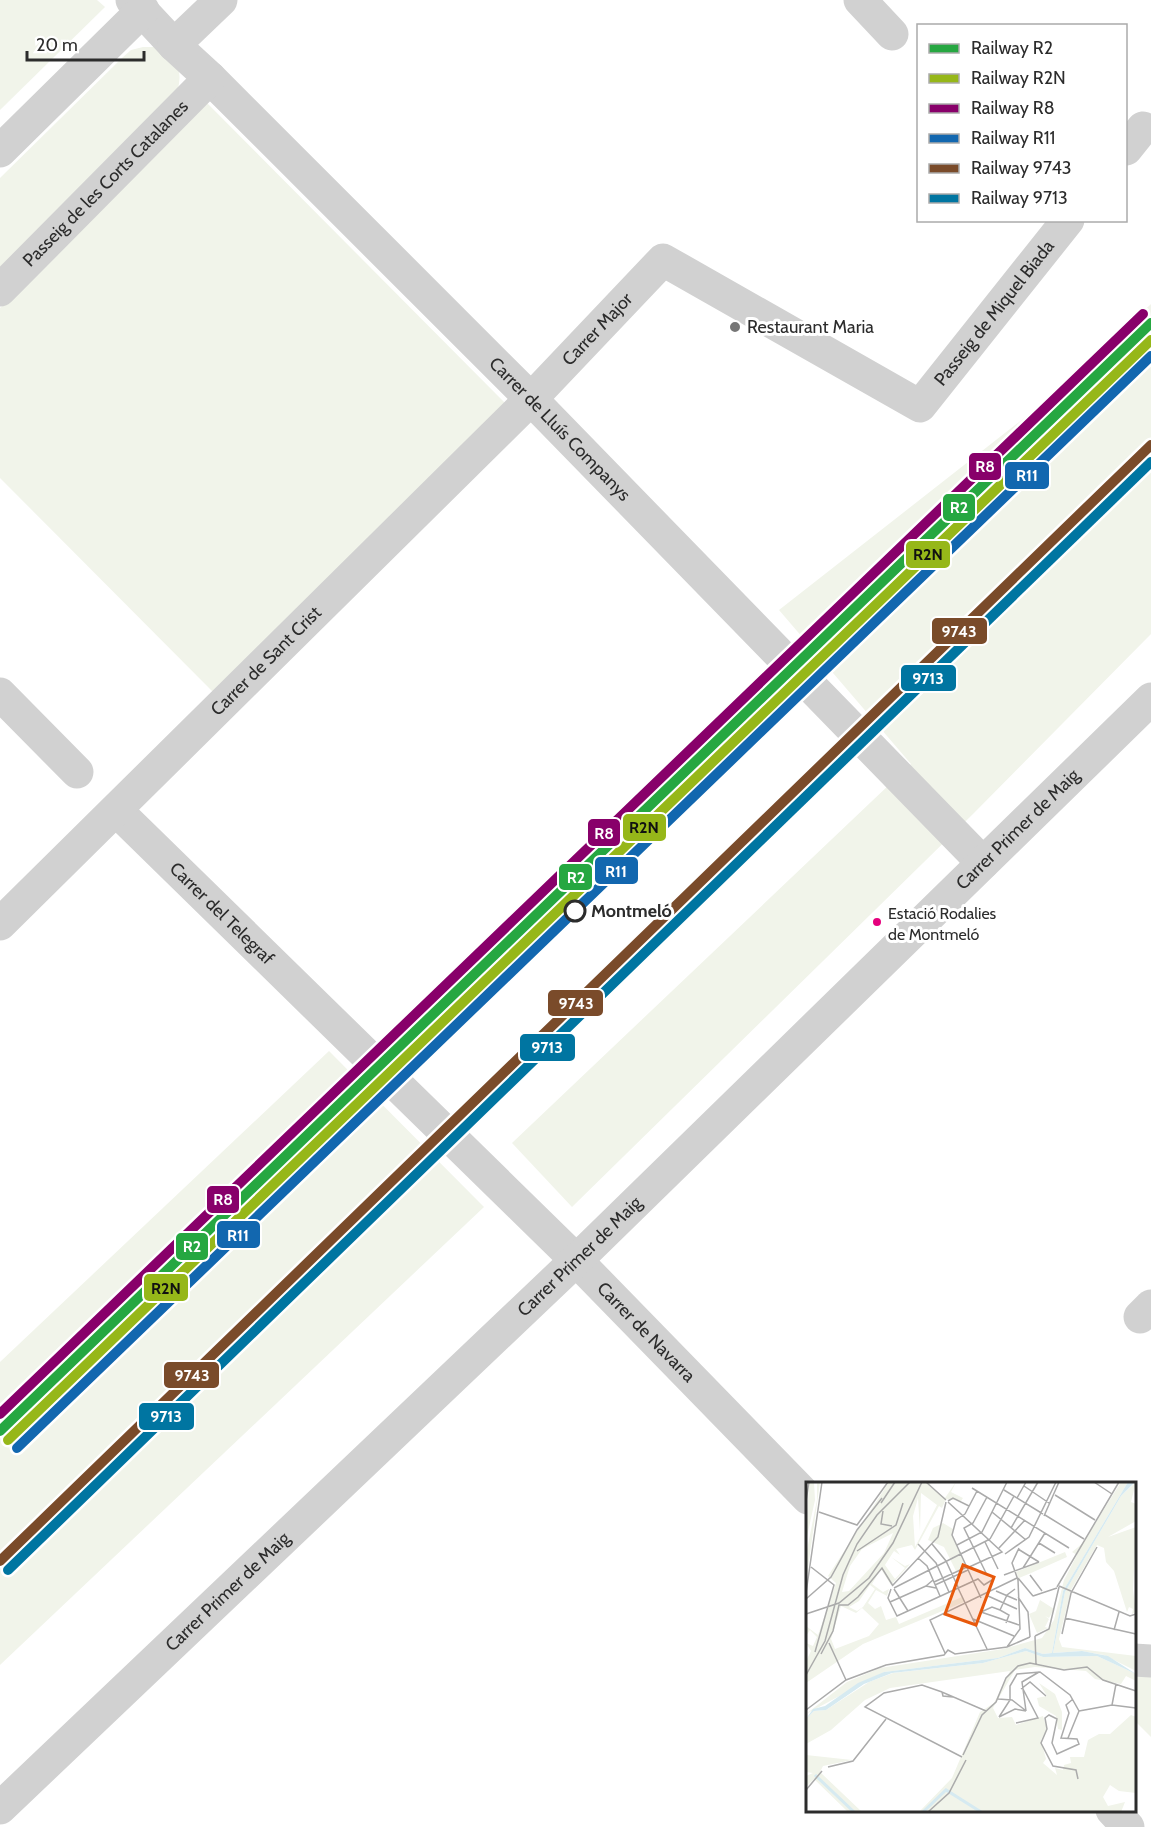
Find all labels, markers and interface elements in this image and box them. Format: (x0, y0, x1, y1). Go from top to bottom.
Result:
scale bar (27, 24, 144, 62)
legend (917, 24, 1127, 222)
text: 20 m (36, 34, 78, 56)
text: Railway R2 (971, 37, 1053, 59)
text: Railway R2N (971, 67, 1066, 89)
street label: Passeig de les Corts Catalanes (18, 95, 193, 271)
text: Railway R8 (971, 97, 1055, 119)
text: Railway R11 (971, 127, 1055, 149)
text: Railway 9743 (971, 157, 1072, 179)
text: Railway 9713 (971, 187, 1068, 209)
street label: Passeig de Miquel Biada (929, 235, 1059, 390)
street label: Carrer Major (557, 288, 637, 370)
place label: Restaurant Maria (747, 316, 874, 338)
marker: Restaurant Maria (728, 320, 742, 334)
street label: Carrer de Lluís Companys (485, 353, 635, 506)
line badge: R8 (968, 452, 1002, 481)
text: R8 (975, 457, 995, 476)
line badge: R11 (1004, 461, 1050, 490)
text: R11 (1016, 466, 1038, 485)
line badge: R2 (942, 493, 976, 522)
text: R2 (950, 498, 968, 517)
line badge: R2N (905, 540, 951, 569)
text: R2N (913, 545, 943, 564)
street label: Carrer de Sant Crist (206, 602, 326, 720)
line badge: 9743 (931, 617, 988, 645)
text: 9743 (941, 622, 977, 641)
line badge: 9713 (900, 664, 957, 692)
text: 9713 (912, 669, 944, 688)
street label: Carrer Primer de Maig (951, 763, 1085, 894)
line badge: R2N (622, 813, 667, 842)
line badge: R8 (587, 818, 621, 847)
text: R2N (629, 818, 659, 837)
text: R8 (594, 824, 614, 843)
line badge: R11 (594, 856, 639, 885)
street label: Carrer del Telegraf (165, 858, 279, 969)
text: R11 (605, 862, 627, 881)
line badge: R2 (558, 863, 593, 891)
text: R2 (567, 868, 585, 887)
marker: Montmeló (564, 900, 586, 922)
place label: Montmeló (591, 900, 672, 922)
place label: Estació Rodalies de Montmeló (888, 904, 997, 944)
marker: Estació Rodalies de Montmeló (871, 916, 883, 928)
line badge: 9743 (547, 989, 604, 1017)
text: 9743 (558, 994, 594, 1013)
line badge: 9713 (519, 1033, 576, 1062)
text: 9713 (531, 1038, 563, 1057)
line badge: R8 (206, 1185, 240, 1214)
text: R8 (213, 1190, 233, 1209)
street label: Carrer Primer de Maig (513, 1191, 647, 1321)
line badge: R11 (216, 1220, 261, 1249)
text: R11 (227, 1226, 249, 1245)
line badge: R2 (175, 1232, 209, 1261)
text: R2 (183, 1237, 201, 1256)
line badge: R2N (143, 1273, 189, 1302)
street label: Carrer de Navarra (592, 1277, 700, 1387)
text: R2N (151, 1279, 181, 1298)
line badge: 9743 (163, 1361, 220, 1389)
text: 9743 (174, 1366, 210, 1385)
line badge: 9713 (138, 1402, 195, 1431)
text: 9713 (150, 1407, 182, 1426)
inset map (806, 1482, 1136, 1812)
street label: Carrer Primer de Maig (161, 1527, 295, 1656)

